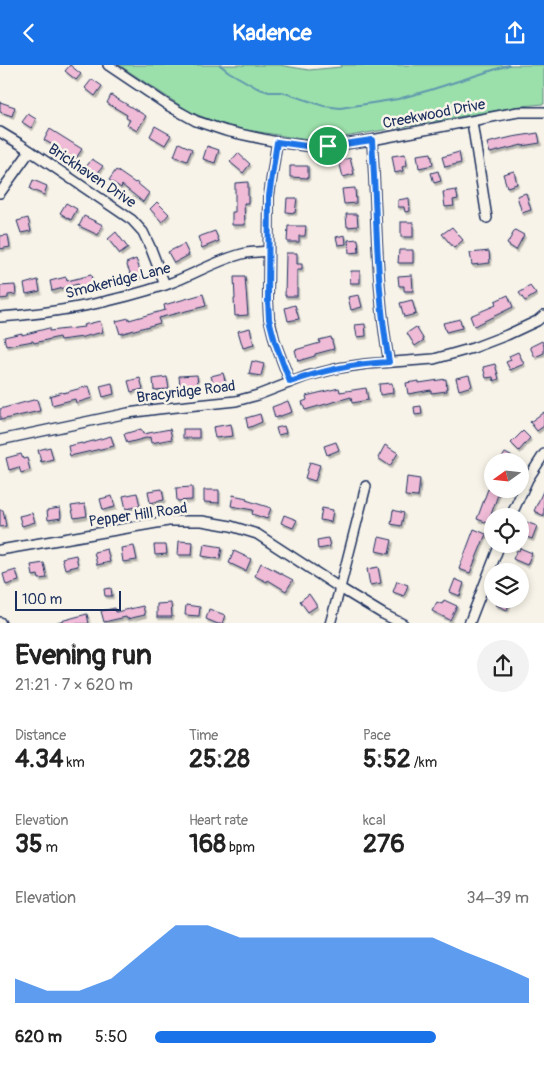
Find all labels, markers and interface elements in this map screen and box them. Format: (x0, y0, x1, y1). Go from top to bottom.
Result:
icon: back (15, 19, 43, 47)
text: Kadence (232, 19, 312, 47)
icon: share (501, 19, 529, 47)
street label: Creekwood Drive (381, 95, 488, 133)
pin (307, 125, 349, 167)
icon: arrive (314, 132, 342, 160)
street label: Brickhaven Drive (44, 140, 140, 213)
street label: Smokeridge Lane (63, 259, 173, 303)
street label: Bracyridge Road (136, 377, 236, 407)
north arrow (484, 453, 529, 497)
map controls (484, 453, 529, 608)
street label: Pepper Hill Road (87, 499, 189, 531)
button: locate (484, 508, 529, 553)
button: layers (484, 563, 529, 608)
scale bar (15, 589, 121, 612)
text: 100 m (22, 591, 62, 608)
text: Evening run (15, 638, 152, 673)
button: share (477, 640, 529, 692)
text: 21:21 · 7 × 620 m (15, 675, 133, 695)
text: Distance (15, 727, 66, 744)
text: Time (189, 727, 218, 744)
text: Pace (363, 727, 391, 744)
text: 4.34 (15, 744, 63, 775)
text: 25:28 (189, 744, 250, 775)
text: 5:52 (363, 744, 411, 775)
text: km (63, 754, 85, 771)
text: /km (411, 754, 437, 771)
text: Elevation (15, 812, 68, 829)
text: Heart rate (189, 812, 248, 829)
text: kcal (363, 812, 386, 829)
text: 35 (15, 829, 43, 860)
text: 168 (189, 829, 226, 860)
text: 276 (363, 829, 405, 860)
text: m (43, 839, 58, 856)
text: bpm (226, 839, 255, 856)
text: Elevation (15, 888, 76, 908)
text: 34–39 m (467, 888, 529, 908)
text: 620 m (15, 1027, 62, 1047)
text: 5:50 (95, 1027, 128, 1047)

